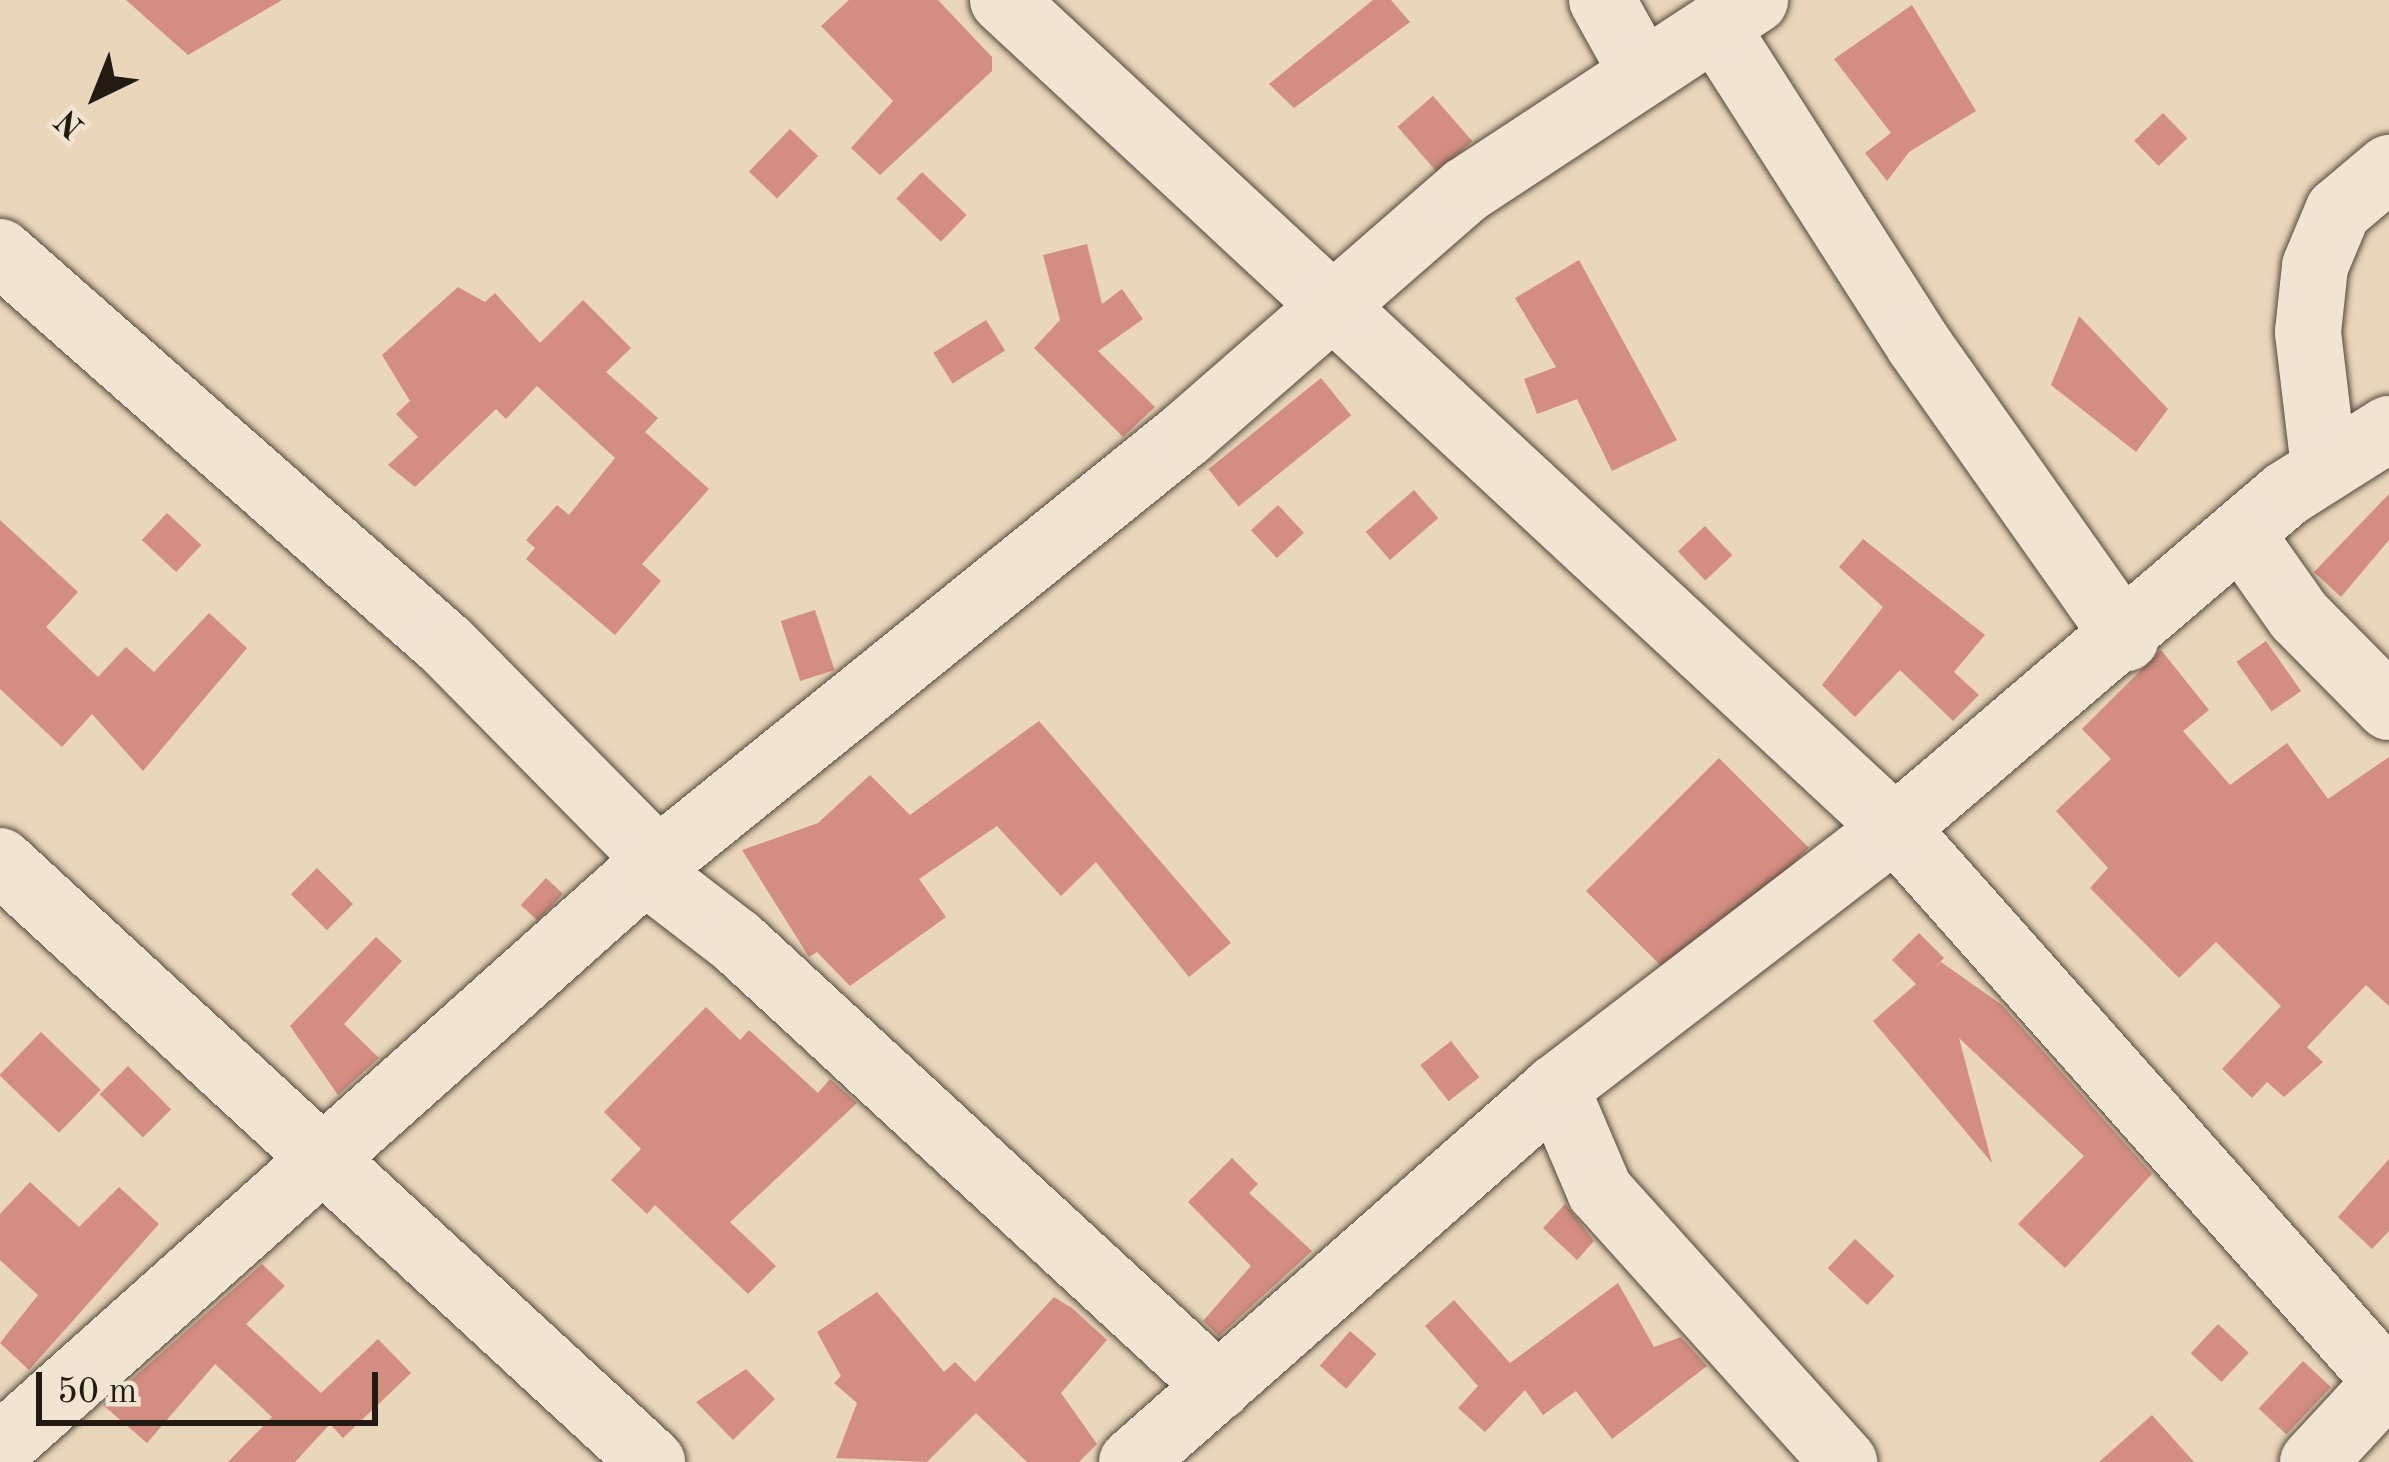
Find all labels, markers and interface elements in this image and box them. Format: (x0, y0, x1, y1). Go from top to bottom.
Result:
north arrow (36, 36, 156, 156)
text: N (51, 102, 92, 143)
scale bar (42, 1348, 384, 1422)
text: 50 m (57, 1375, 137, 1411)

